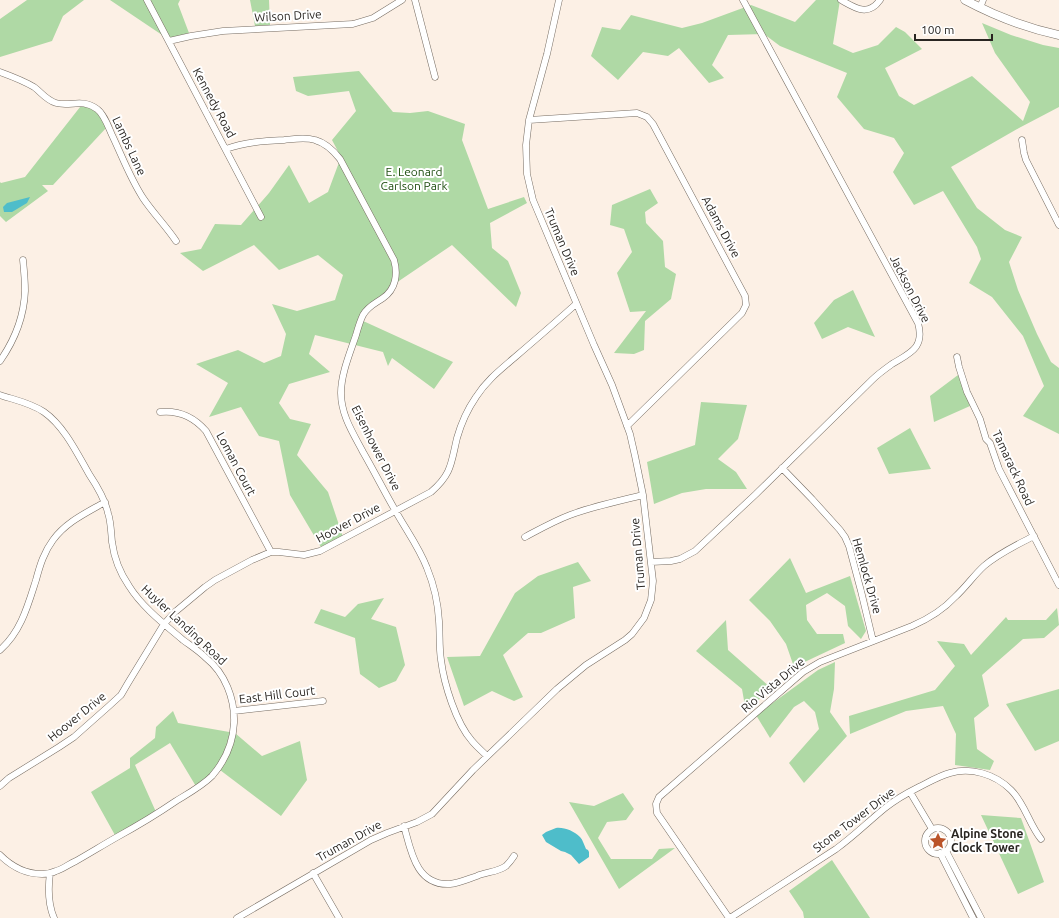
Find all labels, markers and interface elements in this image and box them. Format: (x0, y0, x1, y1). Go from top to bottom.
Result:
street label: Wilson Drive (254, 7, 322, 24)
scale bar (915, 16, 992, 42)
text: 100 m (921, 23, 954, 36)
street label: Kennedy Road (191, 66, 238, 140)
street label: Lambs Lane (110, 114, 149, 177)
park label: E. Leonard Carlson Park (381, 165, 447, 192)
street label: Adams Drive (700, 194, 743, 260)
street label: Truman Drive (542, 206, 583, 278)
street label: Jackson Drive (888, 253, 933, 325)
street label: Eisenhower Drive (349, 403, 404, 493)
street label: Tamarack Road (990, 428, 1037, 508)
street label: Loman Court (214, 430, 259, 498)
street label: Hoover Drive (314, 500, 382, 545)
street label: Truman Drive (628, 518, 647, 591)
street label: Hemlock Drive (850, 536, 885, 615)
street label: Huyler Landing Road (139, 582, 229, 667)
street label: Rio Vista Drive (739, 654, 807, 715)
street label: East Hill Court (238, 683, 316, 706)
street label: Hoover Drive (45, 689, 108, 744)
street label: Stone Tower Drive (810, 785, 897, 855)
street label: Truman Drive (314, 817, 383, 864)
place label: Alpine Stone Clock Tower (951, 827, 1023, 854)
place icon: Alpine Stone Clock Tower (928, 831, 948, 851)

